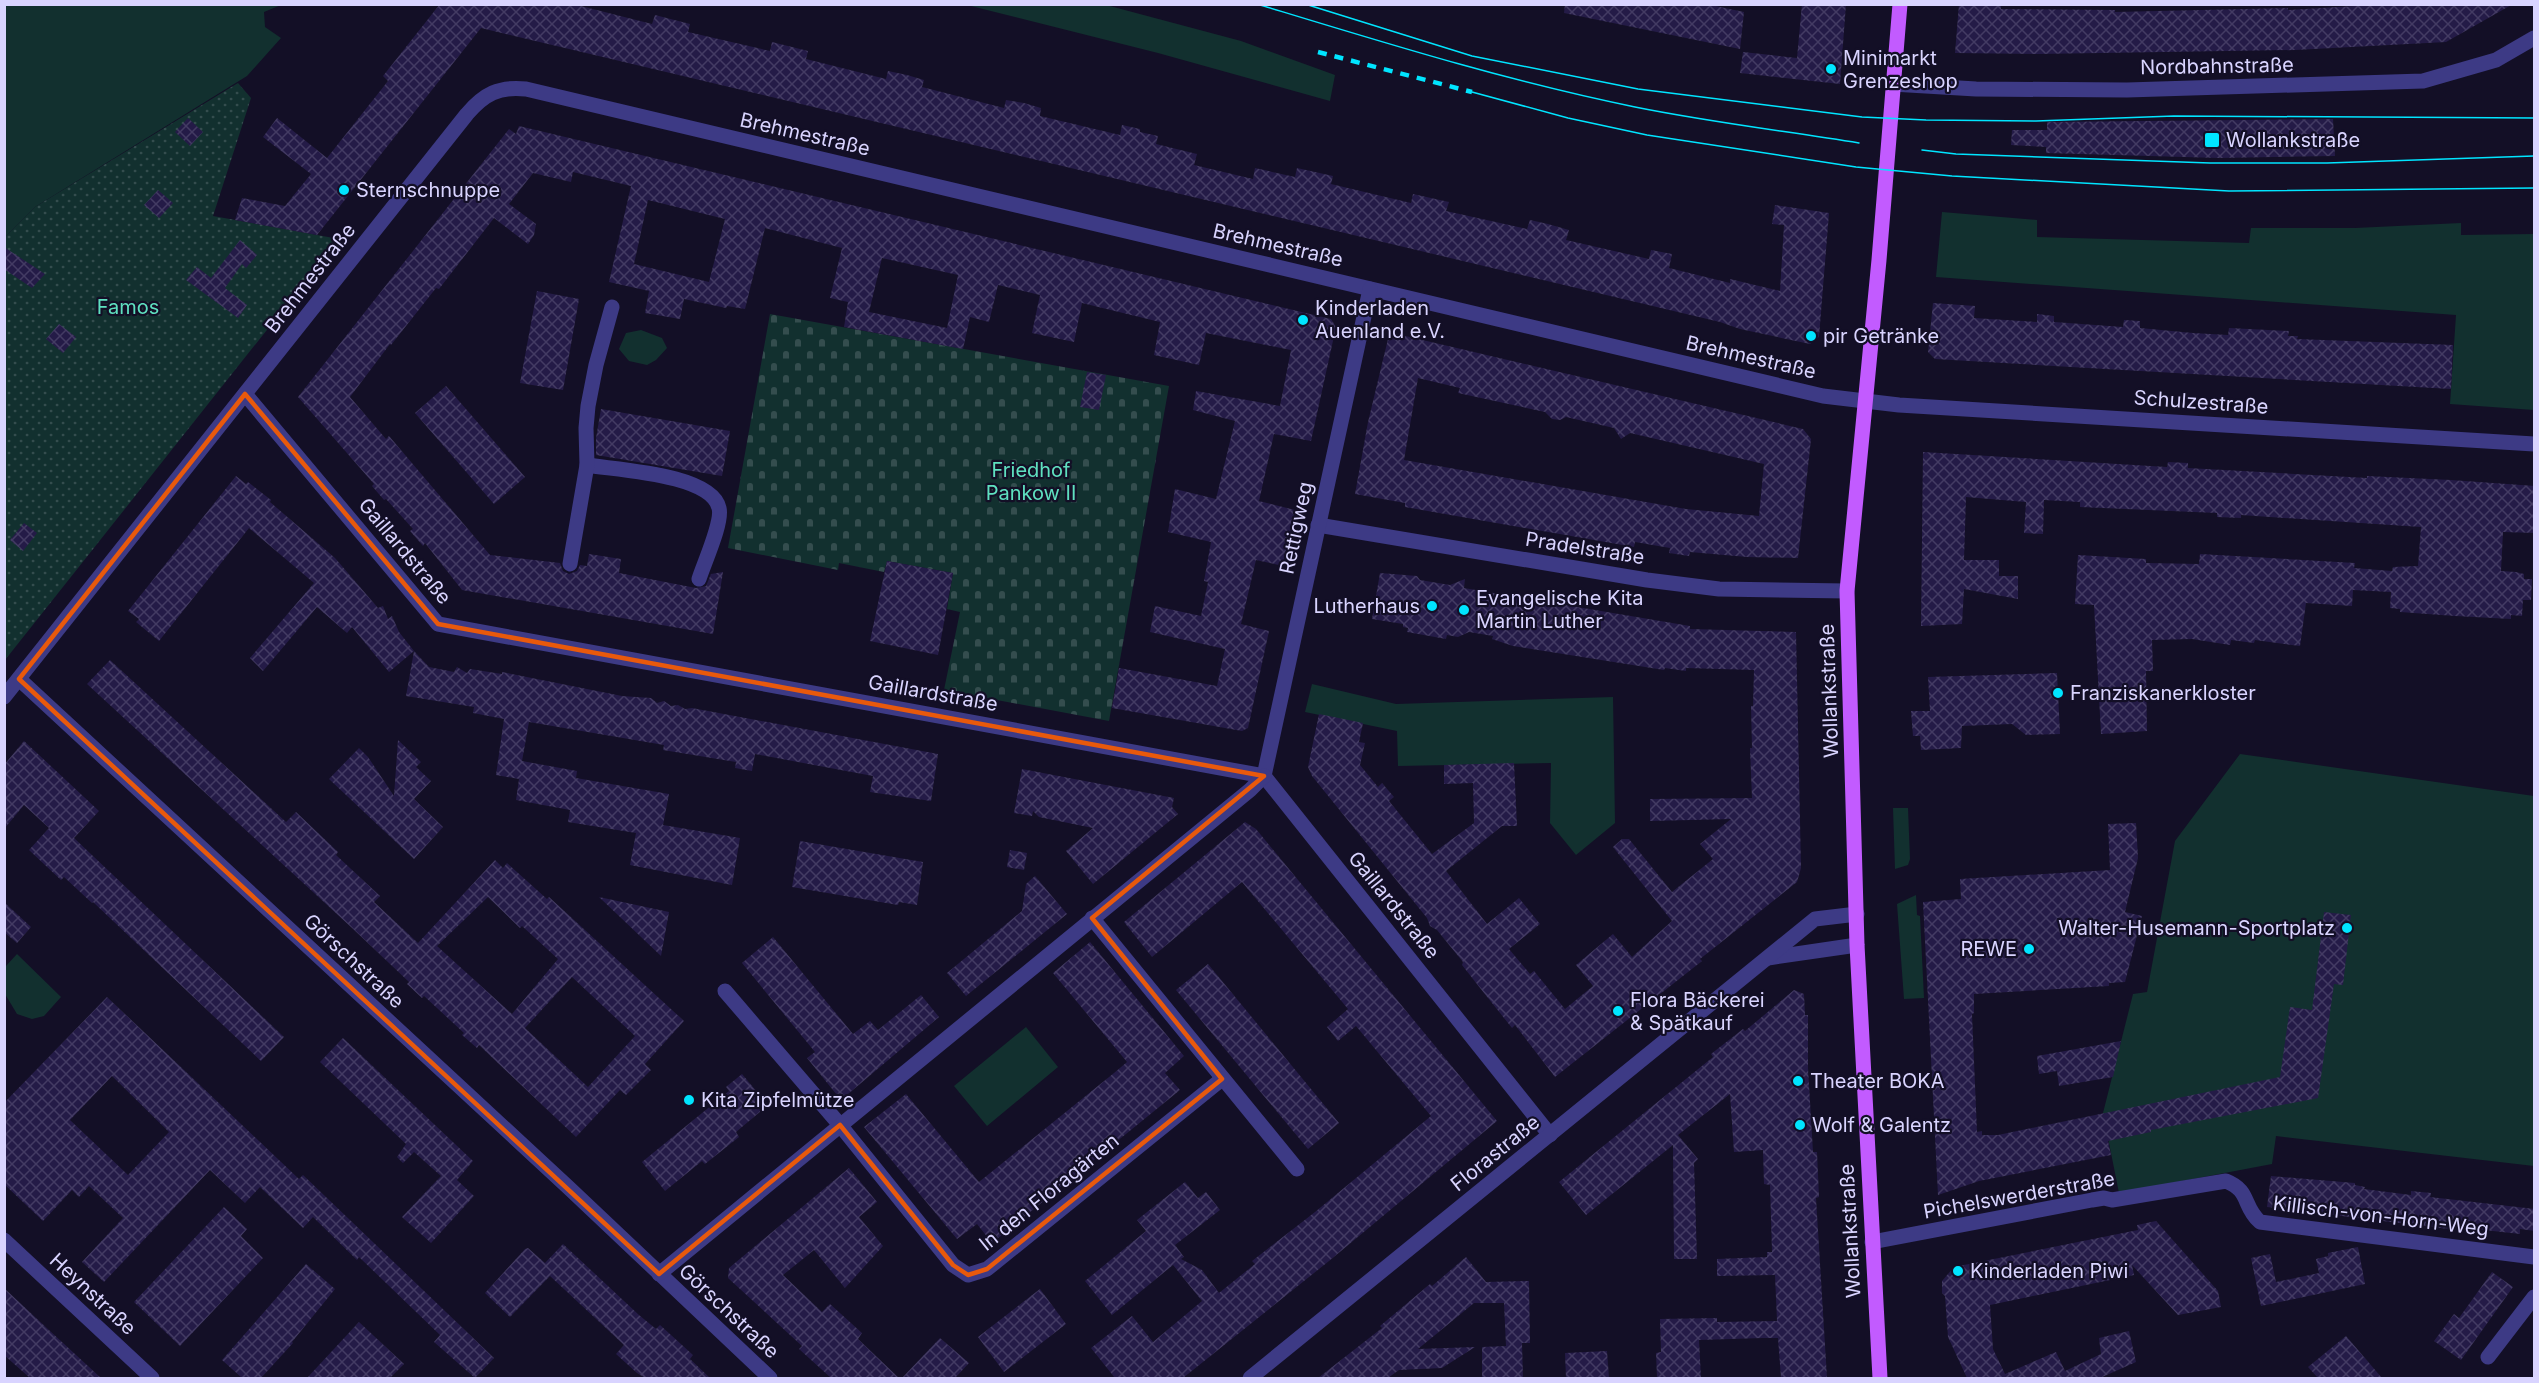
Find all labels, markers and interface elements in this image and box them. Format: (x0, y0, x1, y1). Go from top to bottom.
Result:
place label: Minimarkt Grenzeshop (1843, 46, 1958, 93)
street label: Nordbahnstraße (2140, 53, 2294, 79)
marker: Minimarkt Grenzeshop (1824, 62, 1838, 76)
street label: Brehmestraße (738, 107, 872, 161)
place label: Wollankstraße (2226, 128, 2360, 152)
marker: Wollankstraße (2203, 131, 2221, 149)
place label: Sternschnuppe (356, 178, 500, 202)
marker: Sternschnuppe (337, 183, 351, 197)
street label: Brehmestraße (260, 218, 360, 338)
street label: Brehmestraße (1211, 218, 1345, 272)
park label: Famos (97, 295, 159, 319)
place label: Kinderladen Auenland e.V. (1315, 296, 1445, 343)
marker: Kinderladen Auenland e.V. (1296, 313, 1310, 327)
place label: pir Getränke (1823, 324, 1939, 348)
marker: pir Getränke (1804, 329, 1818, 343)
street label: Brehmestraße (1684, 330, 1818, 384)
street label: Schulzestraße (2133, 385, 2269, 419)
park label: Friedhof Pankow II (986, 458, 1076, 505)
street label: Rettigweg (1275, 480, 1317, 576)
street label: Gaillardstraße (354, 493, 456, 609)
street label: Pradelstraße (1524, 527, 1646, 569)
place label: Evangelische Kita Martin Luther (1476, 586, 1643, 633)
place label: Lutherhaus (1314, 594, 1420, 618)
marker: Lutherhaus (1425, 599, 1439, 613)
marker: Evangelische Kita Martin Luther (1457, 603, 1471, 617)
street label: Wollankstraße (1815, 623, 1843, 759)
street label: Gaillardstraße (866, 670, 1000, 716)
place label: Franziskanerkloster (2070, 681, 2256, 705)
marker: Franziskanerkloster (2051, 686, 2065, 700)
street label: Gaillardstraße (1343, 846, 1445, 964)
street label: Görschstraße (299, 909, 409, 1013)
place label: Walter-Husemann-Sportplatz (2058, 916, 2335, 940)
marker: Walter-Husemann-Sportplatz (2340, 921, 2354, 935)
place label: REWE (1960, 937, 2017, 961)
marker: REWE (2022, 942, 2036, 956)
place label: Flora Bäckerei & Spätkauf (1630, 988, 1765, 1035)
marker: Flora Bäckerei & Spätkauf (1611, 1004, 1625, 1018)
place label: Theater BOKA (1810, 1069, 1945, 1093)
marker: Theater BOKA (1791, 1074, 1805, 1088)
place label: Kita Zipfelmütze (701, 1088, 854, 1112)
marker: Kita Zipfelmütze (682, 1093, 696, 1107)
street label: Florastraße (1446, 1110, 1544, 1196)
place label: Wolf & Galentz (1812, 1113, 1951, 1137)
marker: Wolf & Galentz (1793, 1118, 1807, 1132)
street label: In den Floragärten (974, 1128, 1124, 1256)
street label: Wollankstraße (1835, 1163, 1865, 1299)
street label: Pichelswerderstraße (1921, 1166, 2117, 1224)
street label: Killisch-von-Horn-Weg (2272, 1191, 2490, 1241)
street label: Heynstraße (45, 1248, 141, 1340)
street label: Görschstraße (674, 1259, 784, 1363)
place label: Kinderladen Piwi (1970, 1259, 2128, 1283)
marker: Kinderladen Piwi (1951, 1264, 1965, 1278)

